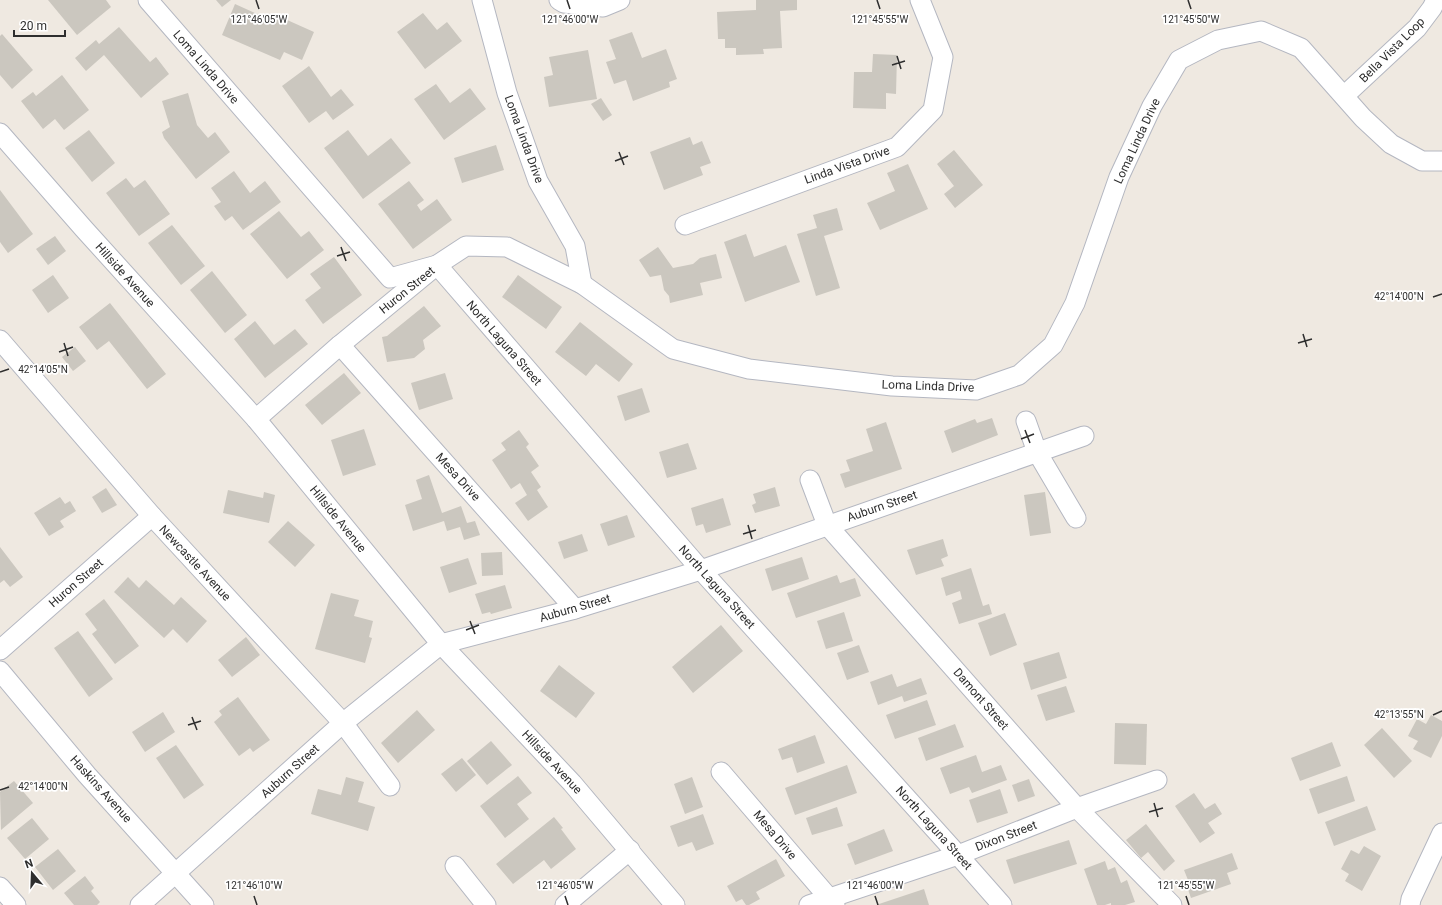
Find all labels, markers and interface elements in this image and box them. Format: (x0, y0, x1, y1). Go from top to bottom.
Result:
scale bar (14, 12, 65, 38)
text: 121°46'05"W (231, 14, 288, 25)
text: 121°46'00"W (542, 14, 599, 25)
text: 121°45'55"W (852, 14, 909, 25)
text: 121°45'50"W (1163, 14, 1220, 25)
street label: Bella Vista Loop (1357, 14, 1428, 85)
text: 20 m (20, 19, 47, 33)
street label: Loma Linda Drive (170, 27, 242, 107)
street label: Loma Linda Drive (502, 93, 546, 185)
street label: Loma Linda Drive (1111, 96, 1163, 186)
street label: Linda Vista Drive (803, 143, 891, 187)
street label: Hillside Avenue (92, 240, 158, 310)
street label: Huron Street (376, 263, 438, 317)
text: 42°14'00"N (1374, 291, 1424, 302)
street label: North Laguna Street (463, 298, 545, 388)
text: 42°14'05"N (18, 364, 68, 375)
street label: Loma Linda Drive (881, 377, 975, 395)
street label: Mesa Drive (433, 450, 483, 504)
street label: Hillside Avenue (307, 483, 369, 555)
street label: Auburn Street (845, 487, 919, 525)
street label: Newcastle Avenue (156, 522, 234, 604)
street label: North Laguna Street (676, 542, 758, 632)
street label: Huron Street (46, 556, 106, 610)
street label: Auburn Street (538, 591, 612, 625)
street label: Damont Street (950, 665, 1012, 733)
text: 42°13'55"N (1374, 709, 1424, 720)
street label: Hillside Avenue (519, 727, 585, 797)
street label: Auburn Street (258, 741, 322, 801)
street label: Haskins Avenue (67, 753, 135, 825)
text: 42°14'00"N (18, 781, 68, 792)
street label: North Laguna Street (893, 783, 975, 873)
street label: Mesa Drive (751, 808, 799, 862)
street label: Dixon Street (973, 818, 1039, 854)
north arrow (12, 853, 52, 893)
text: N (23, 857, 35, 871)
text: 121°46'10"W (226, 880, 283, 891)
text: 121°46'05"W (537, 880, 594, 891)
text: 121°46'00"W (847, 880, 904, 891)
text: 121°45'55"W (1158, 880, 1215, 891)

